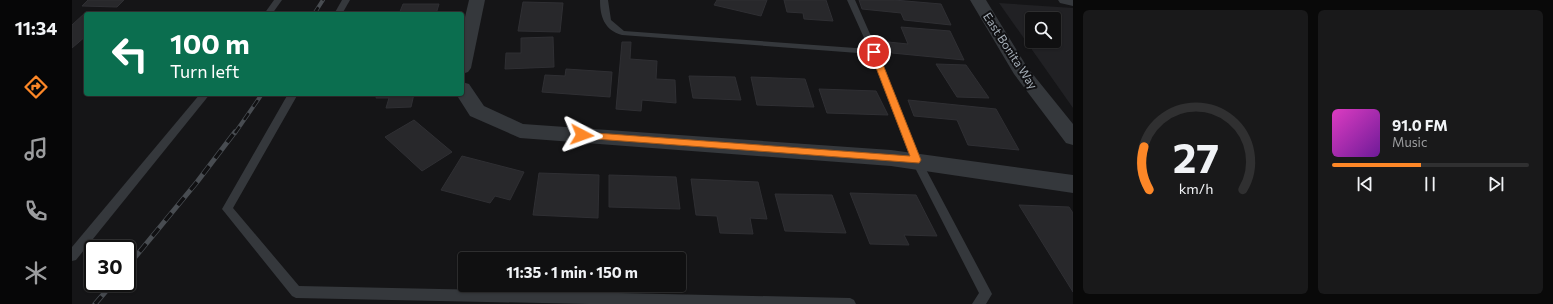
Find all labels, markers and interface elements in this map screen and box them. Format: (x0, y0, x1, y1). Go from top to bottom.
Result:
street label: East Bonita Way (981, 10, 1041, 91)
map controls (1025, 12, 1061, 48)
button: search (1025, 12, 1061, 48)
text: 11:34 (15, 17, 57, 39)
text: 100 m (170, 26, 250, 60)
icon: left (104, 28, 156, 80)
pin (857, 35, 891, 69)
icon: arrive (863, 41, 885, 63)
text: Turn left (170, 60, 239, 82)
icon: directions (22, 73, 50, 101)
position arrow (561, 114, 603, 156)
text: 91.0 FM (1392, 116, 1448, 134)
text: 27 (1172, 131, 1219, 182)
text: Music (1392, 134, 1427, 150)
icon: music (22, 135, 50, 163)
icon: previous (1354, 173, 1376, 195)
icon: pause (1419, 173, 1441, 195)
icon: next (1485, 173, 1507, 195)
text: km/h (1178, 179, 1213, 197)
icon: phone (22, 197, 50, 225)
speed limit sign: 30 (84, 240, 136, 292)
icon: climate (22, 259, 50, 287)
text: 11:35 · 1 min · 150 m (506, 263, 638, 281)

